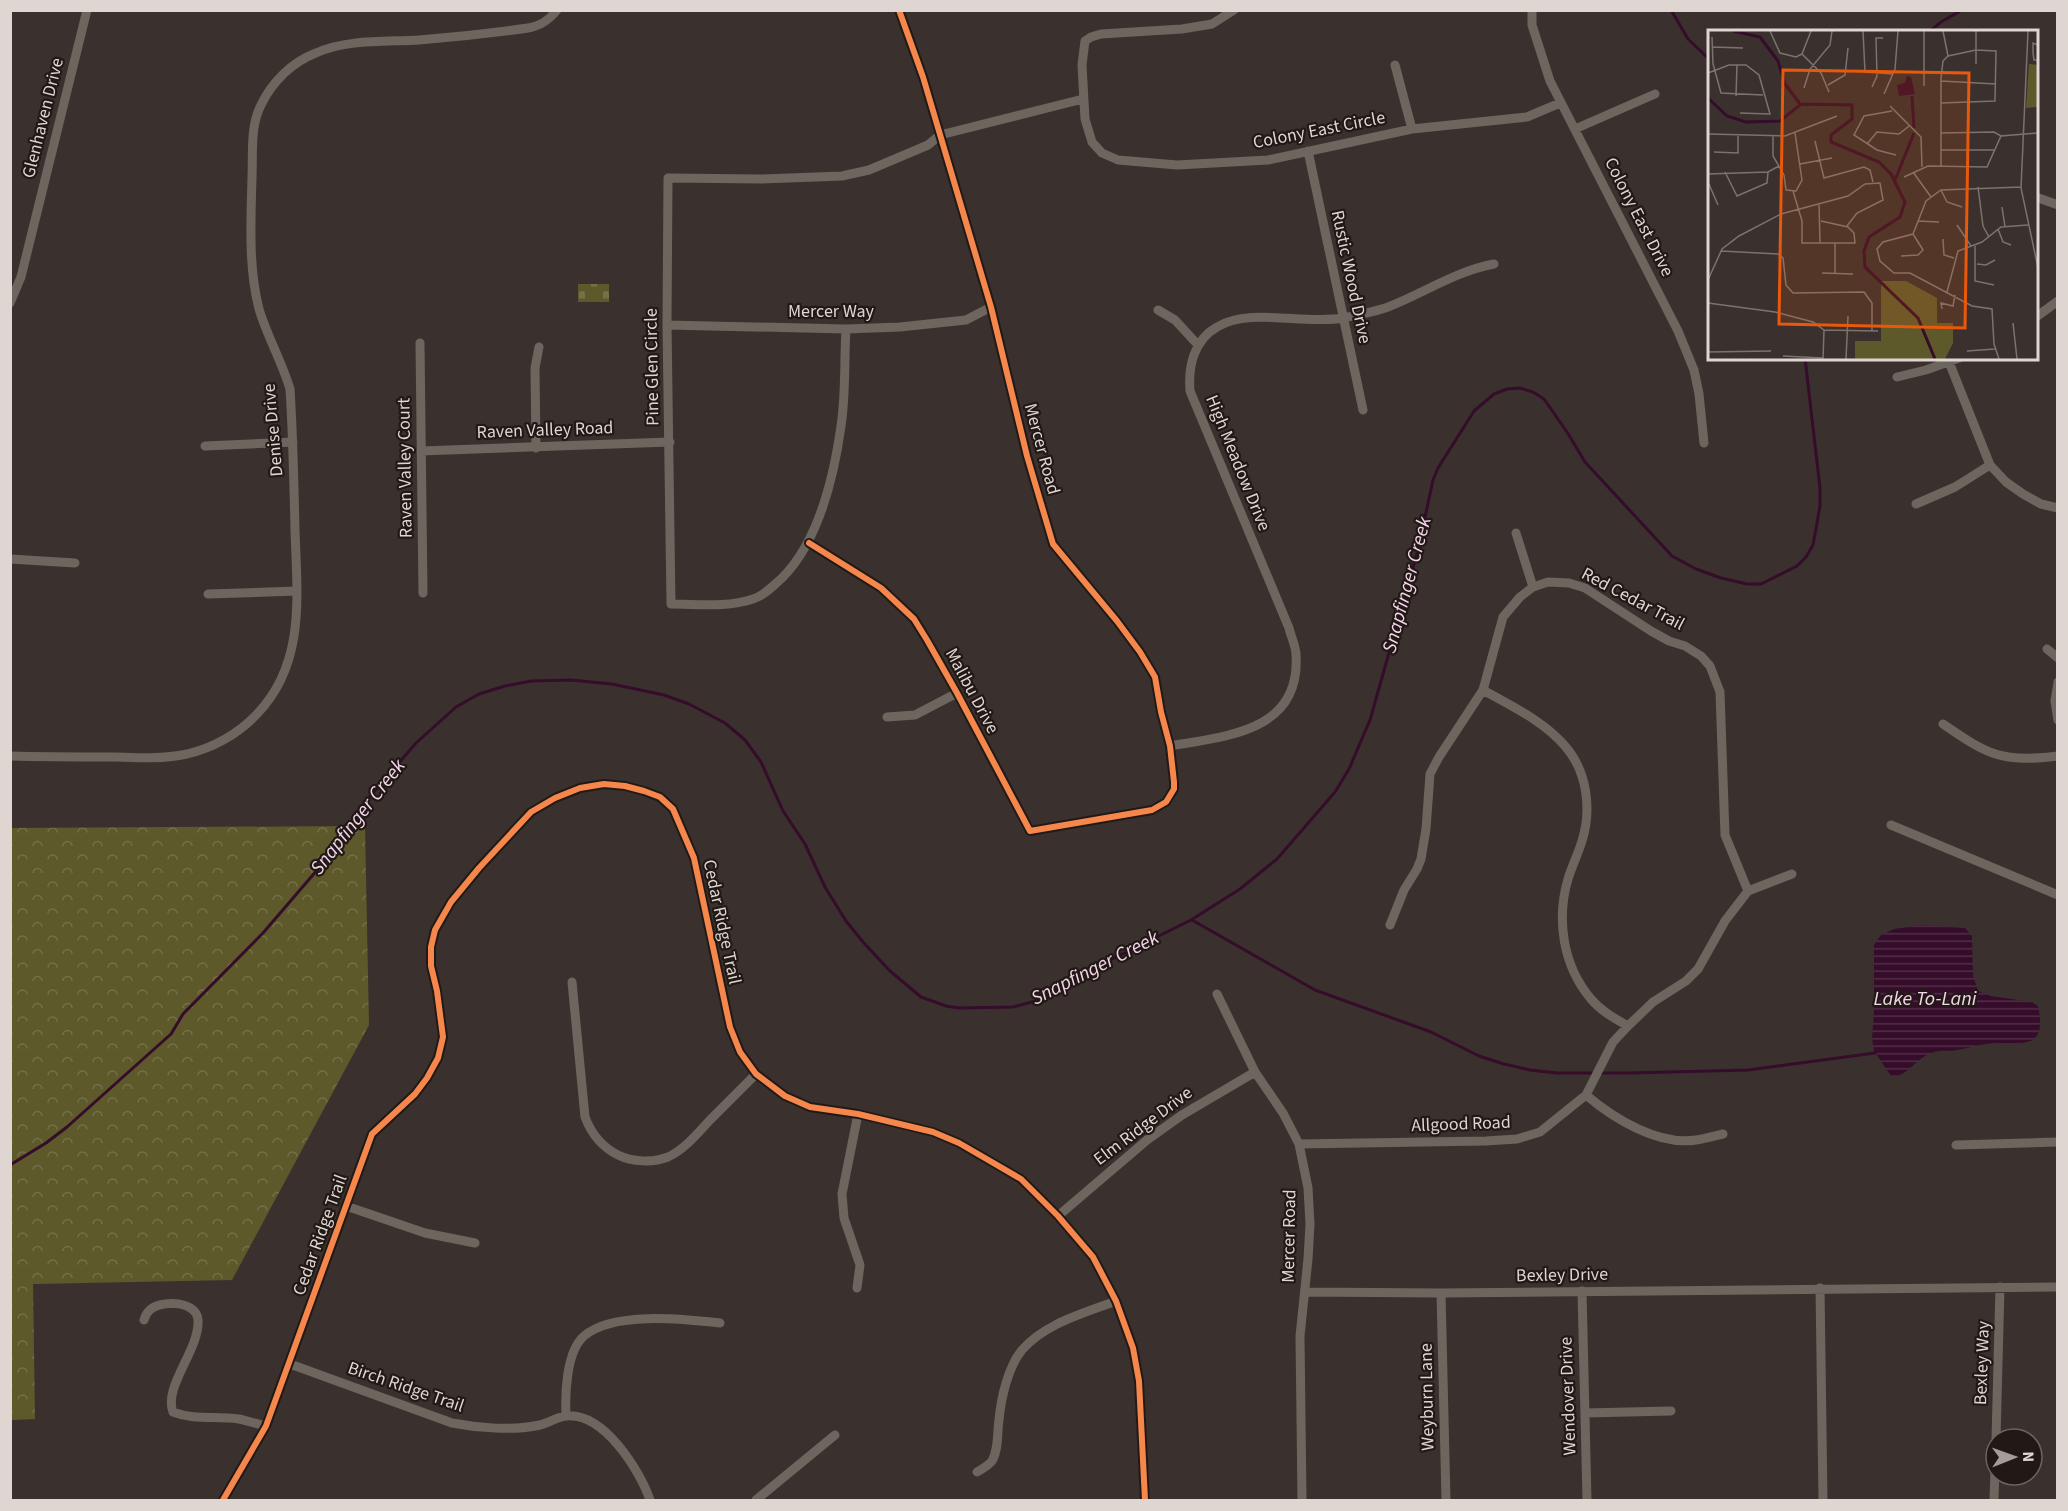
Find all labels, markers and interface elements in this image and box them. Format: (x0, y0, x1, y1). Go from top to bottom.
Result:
inset map (1708, 30, 2038, 360)
street label: Glenhaven Drive (16, 55, 70, 181)
street label: Colony East Circle (1251, 105, 1387, 155)
street label: Colony East Drive (1598, 153, 1680, 281)
street label: Rustic Wood Drive (1325, 208, 1377, 346)
street label: Mercer Way (788, 299, 875, 324)
street label: Pine Glen Circle (638, 308, 666, 426)
street label: Denise Drive (256, 382, 290, 478)
street label: High Meadow Drive (1199, 391, 1277, 535)
street label: Raven Valley Court (391, 398, 419, 538)
street label: Mercer Road (1018, 401, 1066, 497)
street label: Raven Valley Road (476, 415, 614, 445)
water label: Snapfinger Creek (1375, 513, 1439, 656)
street label: Red Cedar Trail (1577, 561, 1689, 637)
street label: Malibu Drive (939, 644, 1005, 738)
water label: Snapfinger Creek (304, 753, 413, 881)
street label: Cedar Ridge Trail (697, 857, 747, 987)
water label: Snapfinger Creek (1026, 923, 1164, 1012)
water label: Lake To-Lani (1874, 985, 1977, 1013)
street label: Elm Ridge Drive (1089, 1081, 1198, 1171)
street label: Allgood Road (1411, 1110, 1511, 1138)
street label: Cedar Ridge Trail (287, 1171, 353, 1299)
street label: Mercer Road (1276, 1189, 1302, 1283)
street label: Bexley Drive (1516, 1262, 1608, 1288)
street label: Bexley Way (1968, 1320, 1996, 1406)
street label: Wendover Drive (1553, 1336, 1583, 1456)
street label: Weyburn Lane (1414, 1343, 1440, 1451)
street label: Birch Ridge Trail (345, 1355, 467, 1419)
north arrow (1984, 1427, 2044, 1487)
text: N (2017, 1451, 2039, 1462)

